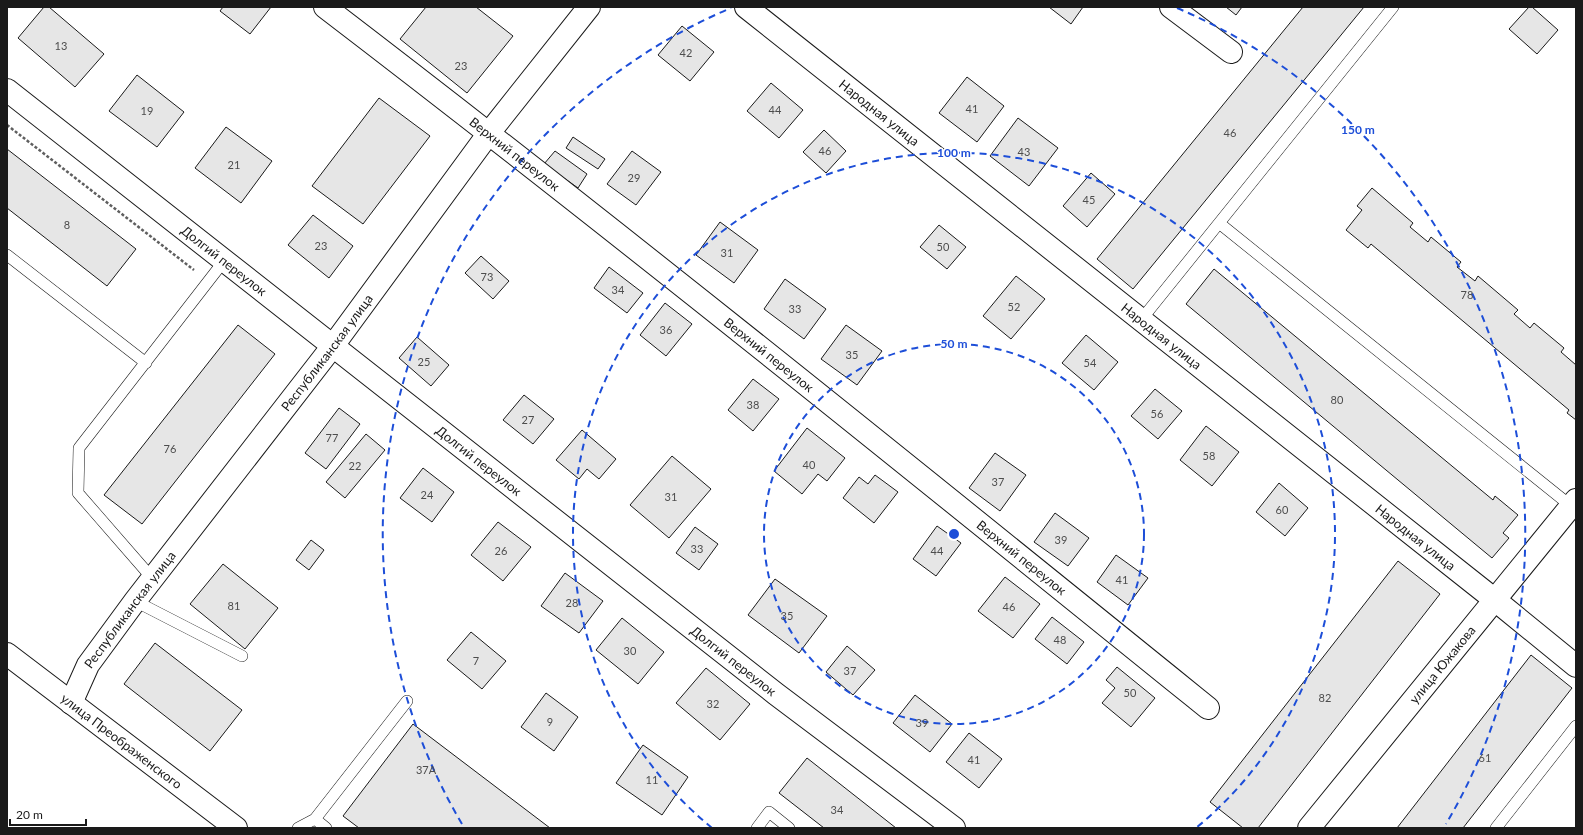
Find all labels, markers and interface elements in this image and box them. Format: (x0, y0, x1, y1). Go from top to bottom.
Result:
house number: 13 (55, 39, 67, 52)
house number: 42 (680, 46, 692, 59)
house number: 23 (455, 59, 467, 72)
street label: Народная улица (836, 76, 923, 149)
house number: 41 (966, 102, 978, 115)
house number: 44 (769, 103, 782, 116)
house number: 19 (141, 104, 153, 117)
street label: Верхний переулок (466, 114, 563, 194)
text: 150 m (1341, 122, 1375, 137)
house number: 46 (1224, 126, 1236, 139)
house number: 46 (819, 144, 831, 157)
text: 100 m (937, 145, 971, 160)
house number: 43 (1018, 145, 1030, 158)
house number: 21 (228, 158, 240, 171)
house number: 29 (628, 171, 640, 184)
house number: 45 (1083, 193, 1095, 206)
house number: 8 (64, 218, 70, 231)
street label: Долгий переулок (178, 222, 270, 299)
house number: 23 (315, 239, 327, 252)
house number: 50 (937, 240, 950, 253)
house number: 31 (721, 246, 733, 259)
house number: 73 (481, 270, 493, 283)
house number: 34 (612, 283, 625, 296)
house number: 78 (1461, 288, 1473, 301)
street label: Республиканская улица (277, 291, 376, 414)
street label: Народная улица (1118, 299, 1205, 373)
house number: 52 (1008, 300, 1020, 313)
house number: 33 (789, 302, 801, 315)
street label: Верхний переулок (721, 314, 817, 396)
house number: 36 (660, 323, 672, 336)
text: 50 m (941, 336, 967, 351)
house number: 35 (846, 348, 858, 361)
house number: 25 (418, 355, 430, 368)
house number: 54 (1084, 356, 1097, 369)
house number: 80 (1331, 393, 1344, 406)
house number: 38 (747, 398, 759, 411)
house number: 56 (1151, 407, 1163, 420)
house number: 27 (522, 413, 534, 426)
street label: Долгий переулок (433, 422, 525, 499)
house number: 77 (326, 431, 338, 444)
house number: 76 (164, 442, 176, 455)
house number: 58 (1203, 449, 1215, 462)
house number: 40 (803, 458, 816, 471)
house number: 22 (349, 459, 361, 472)
house number: 37 (992, 475, 1004, 488)
house number: 24 (421, 488, 434, 501)
house number: 31 (665, 490, 677, 503)
street label: Народная улица (1372, 500, 1459, 574)
house number: 60 (1276, 503, 1289, 516)
street label: Верхний переулок (974, 517, 1070, 599)
centre of rings (947, 527, 961, 541)
house number: 39 (1055, 533, 1067, 546)
house number: 33 (691, 542, 703, 555)
house number: 26 (495, 544, 507, 557)
house number: 44 (931, 544, 944, 557)
street label: Республиканская улица (80, 548, 179, 671)
house number: 41 (1116, 573, 1128, 586)
house number: 28 (566, 596, 578, 609)
house number: 81 (228, 599, 240, 612)
house number: 46 (1003, 600, 1015, 613)
house number: 35 (781, 609, 793, 622)
street label: Долгий переулок (688, 622, 780, 699)
street label: улица Южакова (1406, 622, 1479, 707)
house number: 48 (1054, 633, 1066, 646)
house number: 30 (624, 644, 637, 657)
house number: 7 (473, 654, 479, 667)
house number: 37 (844, 664, 856, 677)
house number: 50 (1124, 686, 1137, 699)
street label: улица Преображенского (58, 690, 185, 792)
house number: 82 (1319, 691, 1331, 704)
house number: 32 (707, 697, 719, 710)
house number: 9 (547, 715, 553, 728)
house number: 39 (916, 716, 928, 729)
house number: 61 (1479, 751, 1491, 764)
house number: 41 (968, 753, 980, 766)
house number: 37А (416, 763, 437, 776)
house number: 11 (646, 773, 658, 786)
scale bar (10, 801, 86, 827)
house number: 34 (831, 803, 844, 816)
text: 20 m (16, 807, 43, 822)

